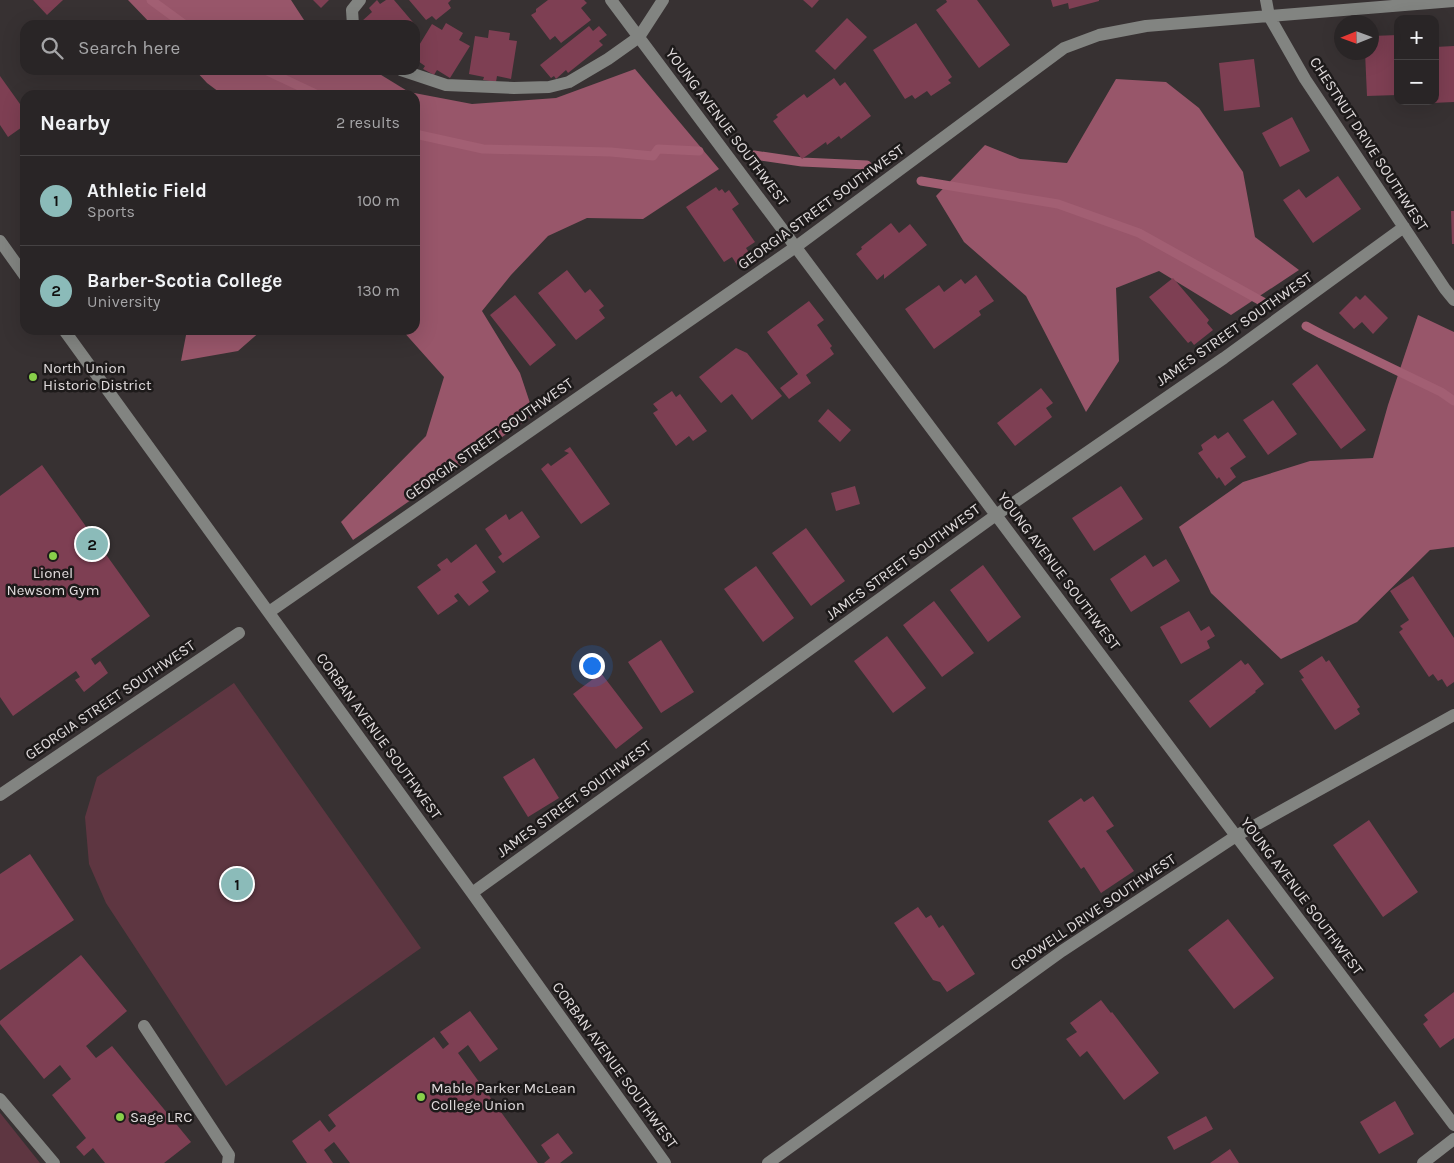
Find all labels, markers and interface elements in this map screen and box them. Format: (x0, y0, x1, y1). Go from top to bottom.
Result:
north arrow (1334, 15, 1379, 60)
map controls (1394, 15, 1439, 105)
button: + (1394, 15, 1439, 60)
search box (20, 20, 420, 75)
icon: search (38, 34, 66, 62)
text: Search here (78, 37, 180, 59)
street label: YOUNG AVENUE SOUTHWEST (662, 45, 792, 210)
street label: CHESTNUT DRIVE SOUTHWEST (1306, 54, 1432, 235)
button: − (1394, 60, 1439, 105)
text: Nearby (40, 111, 110, 135)
text: 2 results (336, 113, 400, 132)
street label: GEORGIA STREET SOUTHWEST (734, 140, 908, 273)
text: Athletic Field (87, 180, 207, 202)
text: 1 (53, 191, 59, 210)
text: 100 m (357, 191, 400, 210)
text: Sports (87, 202, 135, 221)
street label: JAMES STREET SOUTHWEST (1152, 268, 1316, 390)
text: Barber-Scotia College (87, 270, 282, 292)
text: 2 (51, 281, 61, 300)
text: 130 m (357, 281, 400, 300)
text: University (87, 292, 161, 311)
place label: North Union Historic District (43, 359, 152, 394)
marker: North Union Historic District (27, 371, 39, 383)
street label: GEORGIA STREET SOUTHWEST (401, 374, 577, 504)
street label: YOUNG AVENUE SOUTHWEST (994, 489, 1124, 654)
street label: JAMES STREET SOUTHWEST (822, 500, 984, 624)
pin: 2 (76, 525, 108, 563)
marker: Lionel Newsom Gym (47, 550, 59, 562)
place label: Lionel Newsom Gym (6, 564, 100, 599)
street label: GEORGIA STREET SOUTHWEST (22, 636, 199, 764)
street label: CORBAN AVENUE SOUTHWEST (313, 649, 446, 823)
your location (579, 653, 605, 679)
street label: JAMES STREET SOUTHWEST (493, 737, 655, 861)
street label: YOUNG AVENUE SOUTHWEST (1237, 814, 1367, 979)
street label: CROWELL DRIVE SOUTHWEST (1007, 850, 1180, 974)
pin: 1 (221, 865, 253, 903)
street label: CORBAN AVENUE SOUTHWEST (549, 978, 682, 1152)
place label: Mable Parker McLean College Union (431, 1079, 576, 1114)
marker: Mable Parker McLean College Union (415, 1091, 427, 1103)
place label: Sage LRC (130, 1108, 192, 1126)
marker: Sage LRC (114, 1111, 126, 1123)

